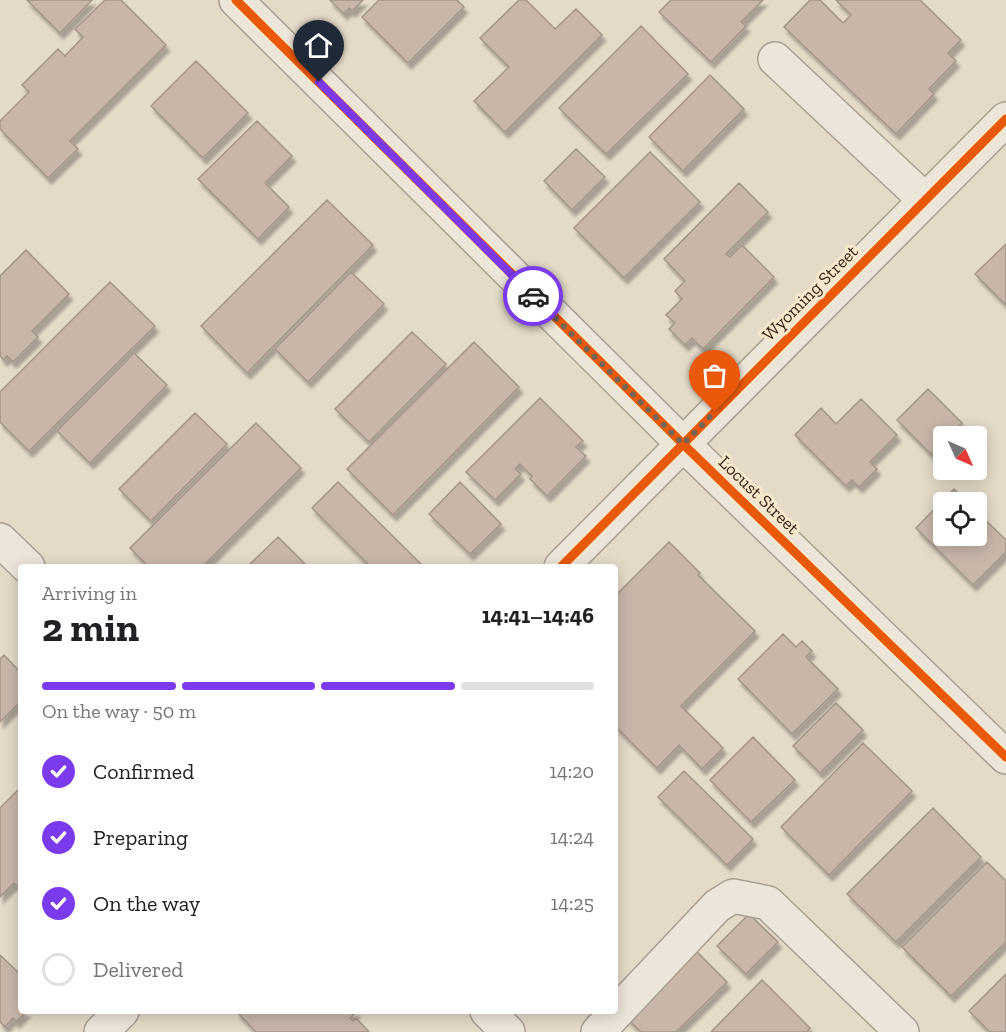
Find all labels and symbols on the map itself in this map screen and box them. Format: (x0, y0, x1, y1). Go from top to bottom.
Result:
pin (293, 20, 344, 82)
street label: Wyoming Street (757, 240, 863, 346)
courier (503, 266, 563, 326)
pin (689, 350, 740, 412)
north arrow (933, 426, 987, 480)
street label: Locust Street (714, 451, 804, 539)

